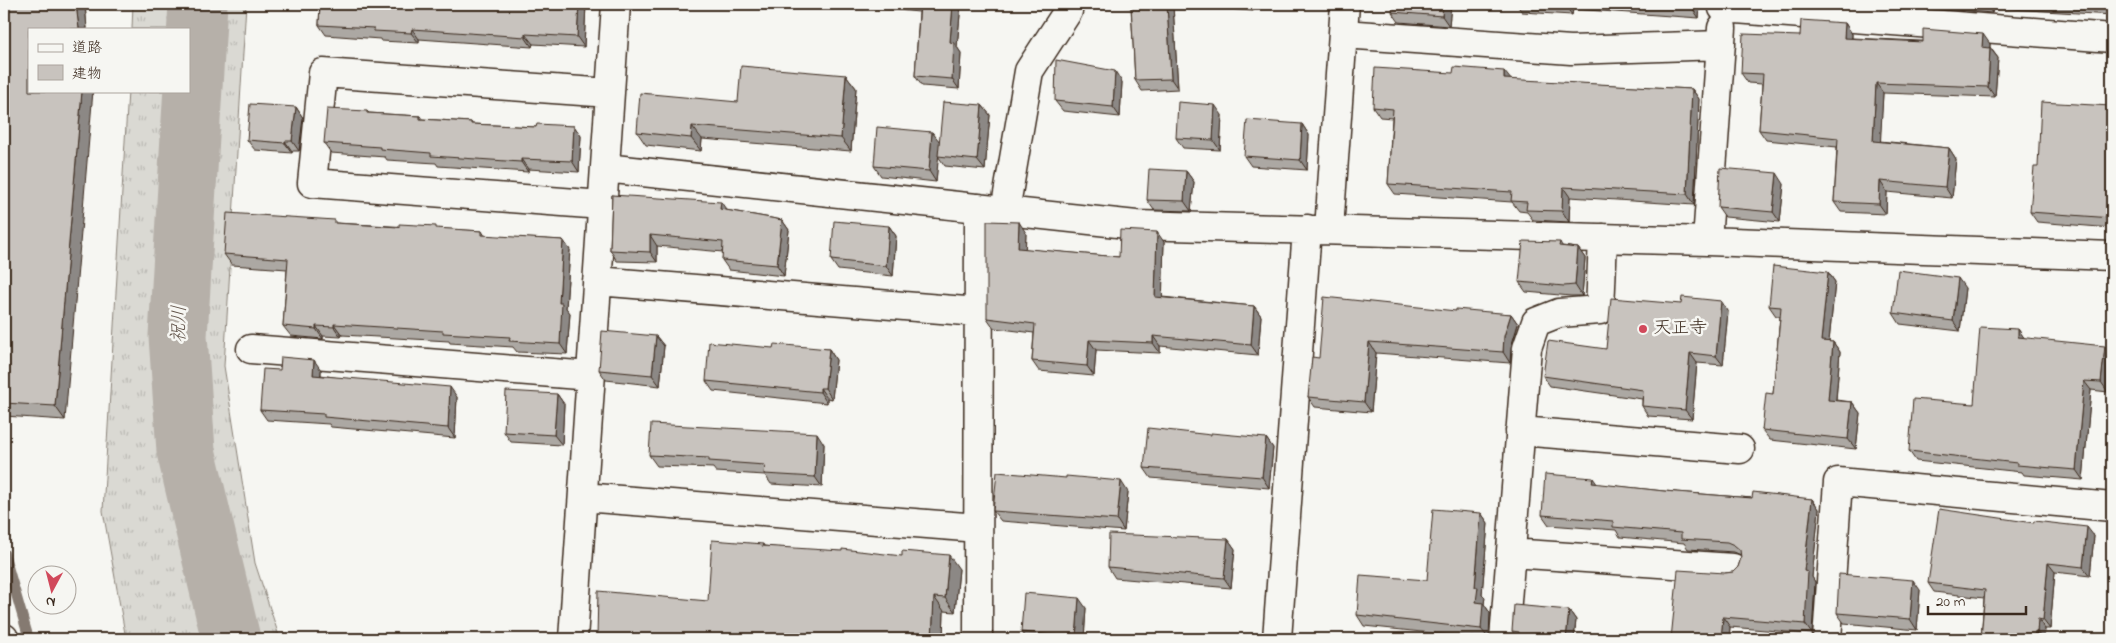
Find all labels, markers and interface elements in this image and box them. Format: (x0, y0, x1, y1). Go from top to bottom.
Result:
legend (28, 28, 190, 92)
text: 道路 (72, 37, 102, 59)
text: 建物 (72, 63, 102, 85)
water label: 祝川 (166, 305, 194, 343)
place label: 天正寺 (1653, 316, 1707, 342)
marker: 天正寺 (1637, 323, 1649, 335)
north arrow (28, 566, 78, 616)
scale bar (1928, 583, 2026, 615)
text: N (45, 590, 57, 612)
text: 20 m (1936, 591, 1966, 613)

